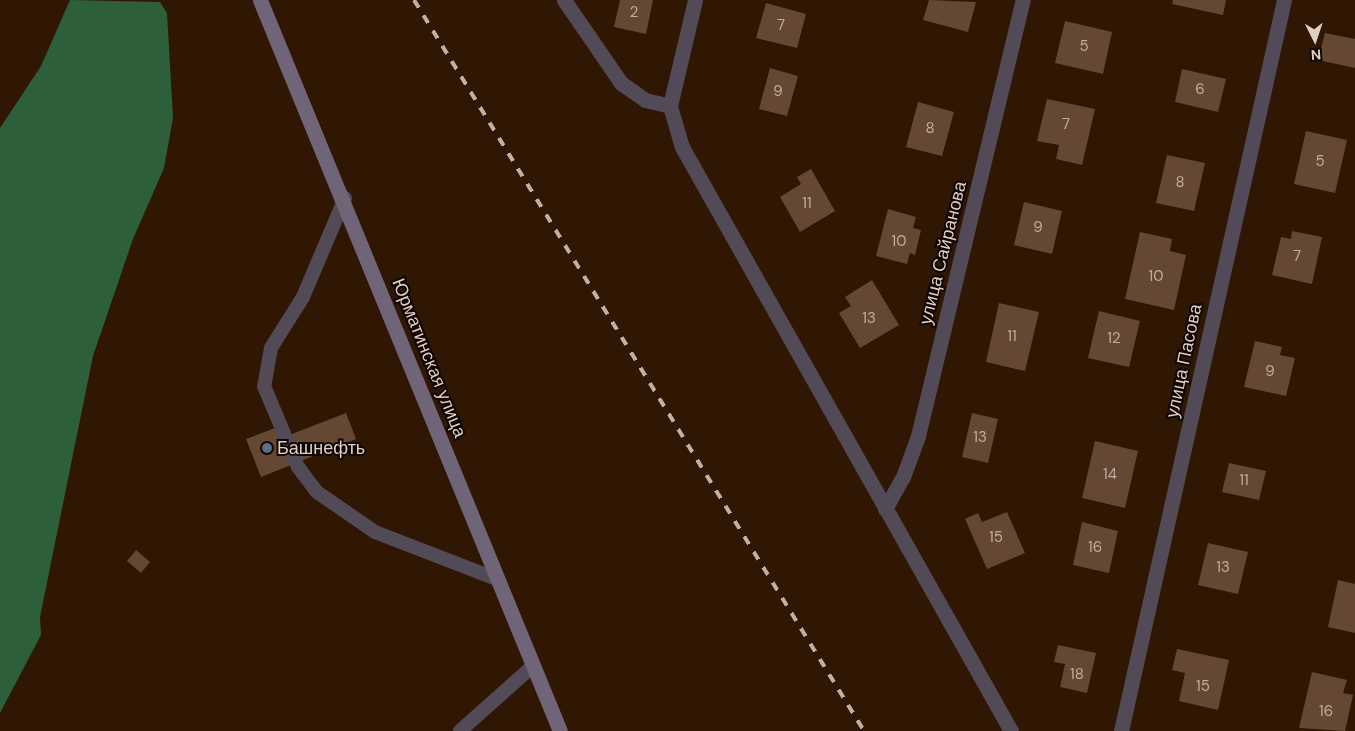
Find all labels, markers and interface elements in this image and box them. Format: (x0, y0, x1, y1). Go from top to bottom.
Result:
house number: 2 (630, 4, 638, 22)
north arrow (1290, 15, 1340, 65)
house number: 7 (777, 17, 785, 35)
house number: 5 (1079, 38, 1089, 56)
text: N (1310, 46, 1322, 64)
house number: 6 (1195, 81, 1205, 99)
house number: 9 (773, 83, 783, 101)
house number: 7 (1062, 116, 1070, 134)
house number: 8 (925, 120, 935, 138)
house number: 5 (1315, 153, 1325, 171)
house number: 8 (1175, 174, 1185, 192)
street label: улица Сайранова (915, 179, 971, 327)
house number: 11 (802, 195, 812, 213)
house number: 9 (1033, 219, 1043, 237)
house number: 10 (892, 233, 906, 251)
house number: 7 (1293, 248, 1301, 266)
house number: 10 (1149, 268, 1163, 286)
street label: Юрматинская улица (387, 275, 471, 441)
street label: улица Пасова (1161, 302, 1207, 420)
house number: 13 (862, 310, 876, 328)
house number: 11 (1007, 328, 1017, 346)
house number: 12 (1107, 330, 1121, 348)
house number: 9 (1265, 363, 1275, 381)
house number: 13 (973, 429, 987, 447)
place label: Башнефть (277, 437, 365, 459)
marker: Башнефть (261, 442, 273, 454)
house number: 14 (1103, 466, 1117, 484)
house number: 11 (1239, 472, 1249, 490)
house number: 15 (989, 529, 1003, 547)
house number: 16 (1088, 539, 1102, 557)
house number: 13 (1216, 559, 1230, 577)
house number: 18 (1070, 666, 1084, 684)
house number: 15 (1196, 678, 1210, 696)
house number: 16 (1319, 703, 1333, 721)

